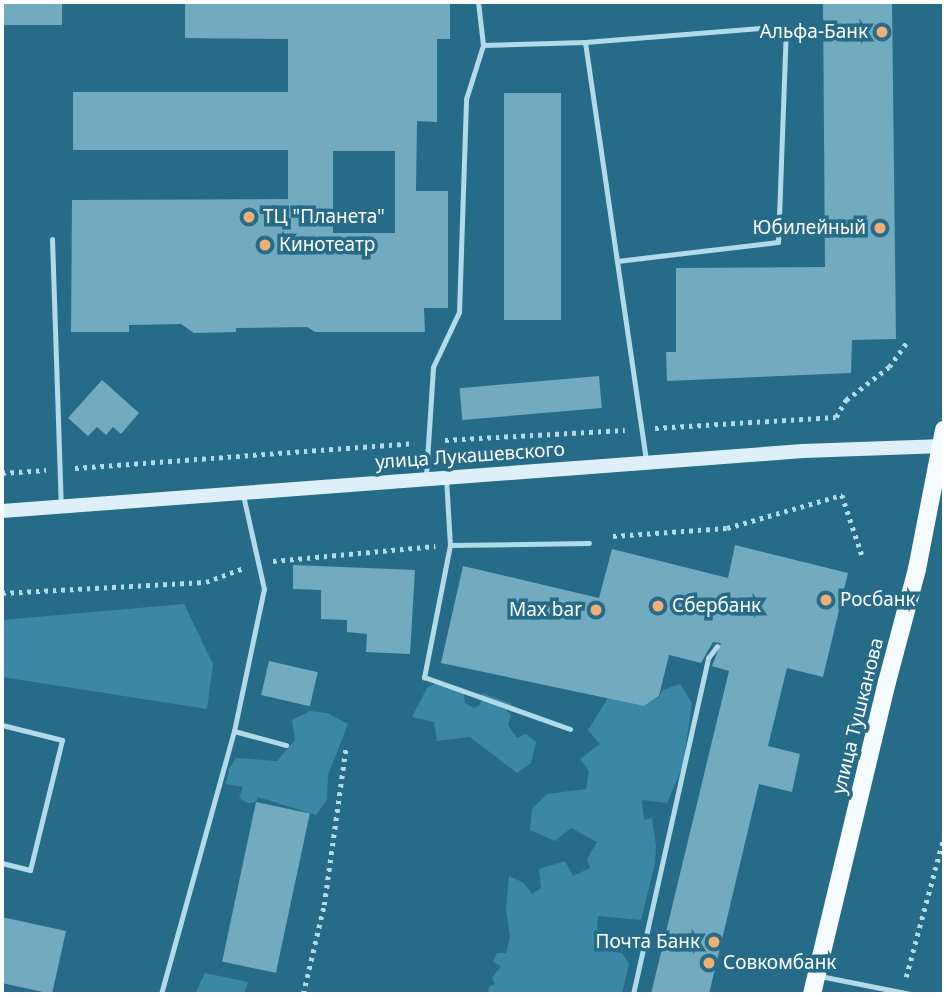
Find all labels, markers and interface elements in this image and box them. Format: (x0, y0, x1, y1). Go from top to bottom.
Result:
place label: Альфа-Банк (760, 21, 868, 43)
marker: Альфа-Банк (874, 24, 890, 40)
place label: ТЦ "Планета" (263, 206, 385, 228)
marker: ТЦ "Планета" (241, 209, 257, 225)
place label: Юбилейный (753, 217, 866, 239)
marker: Юбилейный (872, 220, 888, 236)
place label: Кинотеатр (279, 234, 375, 256)
marker: Кинотеатр (257, 237, 273, 253)
street label: улица Лукашевского (374, 438, 566, 474)
place label: Росбанк (840, 589, 916, 611)
marker: Росбанк (818, 592, 834, 608)
place label: Сбербанк (672, 595, 761, 617)
marker: Сбербанк (650, 598, 666, 614)
place label: Max bar (509, 599, 582, 621)
marker: Max bar (588, 602, 604, 618)
street label: улица Тушканова (828, 636, 888, 796)
place label: Почта Банк (595, 931, 700, 953)
marker: Почта Банк (706, 934, 722, 950)
place label: Совкомбанк (723, 952, 836, 974)
marker: Совкомбанк (701, 955, 717, 971)

